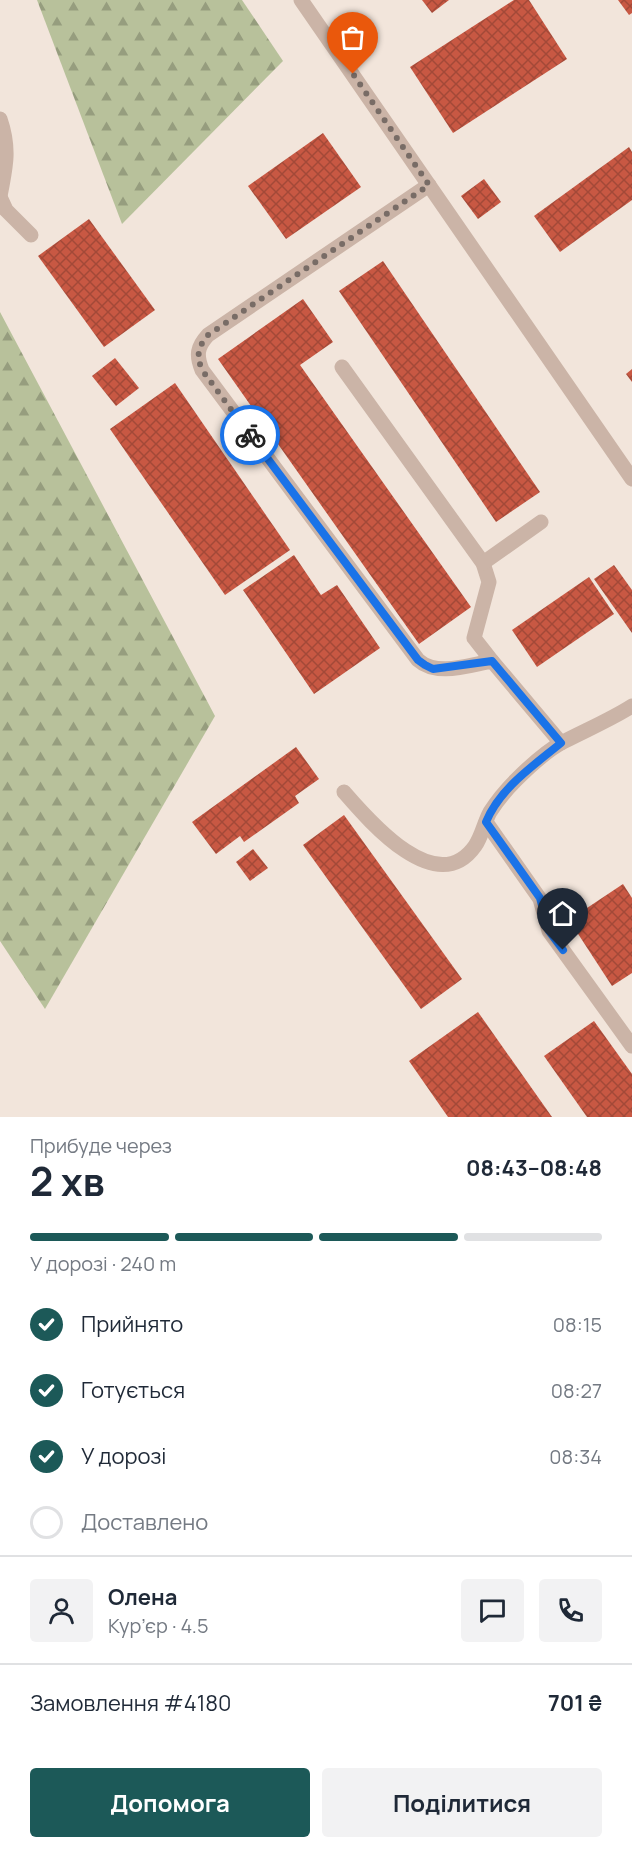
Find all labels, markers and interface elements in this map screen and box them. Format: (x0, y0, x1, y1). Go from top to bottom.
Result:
pin (327, 12, 378, 74)
icon: bag (336, 21, 369, 54)
courier (220, 405, 280, 465)
icon: bike (234, 419, 267, 452)
pin (537, 888, 588, 950)
icon: home (546, 897, 579, 930)
text: Прибуде через (30, 1132, 172, 1159)
text: 08:43–08:48 (466, 1153, 602, 1183)
text: 2 хв (30, 1154, 104, 1208)
text: У дорозі · 240 m (30, 1250, 176, 1277)
icon: check (30, 1308, 63, 1341)
text: Прийнято (81, 1309, 183, 1339)
text: 08:15 (553, 1311, 602, 1338)
icon: check (30, 1374, 63, 1407)
text: Готується (81, 1375, 185, 1405)
text: 08:27 (551, 1377, 602, 1404)
icon: check (30, 1440, 63, 1473)
text: У дорозі (81, 1441, 167, 1471)
text: 08:34 (549, 1443, 602, 1470)
text: Доставлено (81, 1507, 208, 1537)
button: person (30, 1579, 93, 1642)
button: chat (461, 1579, 524, 1642)
button: phone (539, 1579, 602, 1642)
text: Олена (108, 1582, 177, 1612)
text: Кур’єр · 4.5 (108, 1612, 208, 1639)
text: Замовлення #4180 (30, 1688, 231, 1718)
text: 701 ₴ (548, 1688, 602, 1718)
button: Допомога (30, 1768, 310, 1837)
button: Поділитися (322, 1768, 602, 1837)

